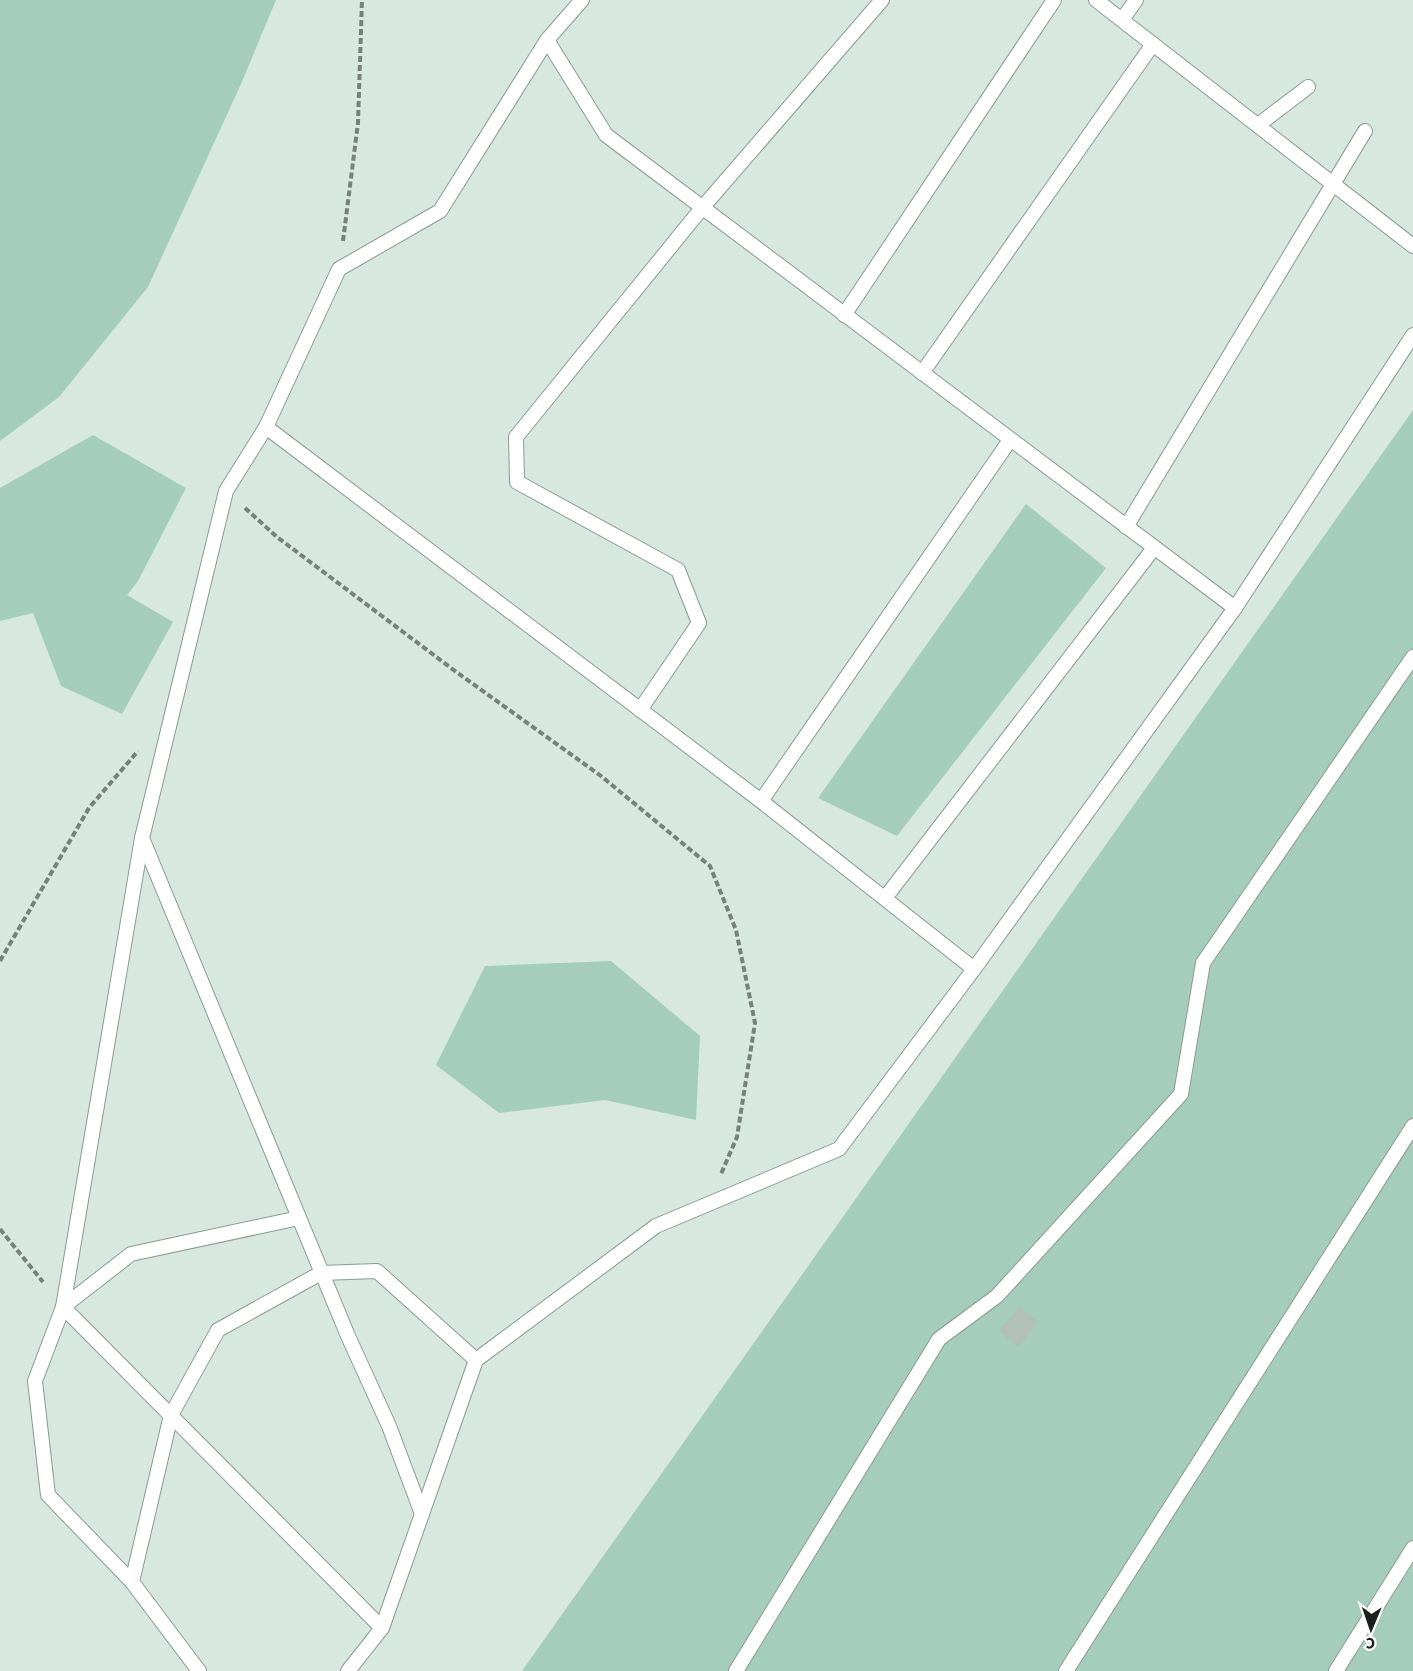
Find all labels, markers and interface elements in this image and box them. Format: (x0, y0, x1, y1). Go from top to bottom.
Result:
north arrow (1341, 1599, 1401, 1659)
text: С (1365, 1632, 1376, 1654)

